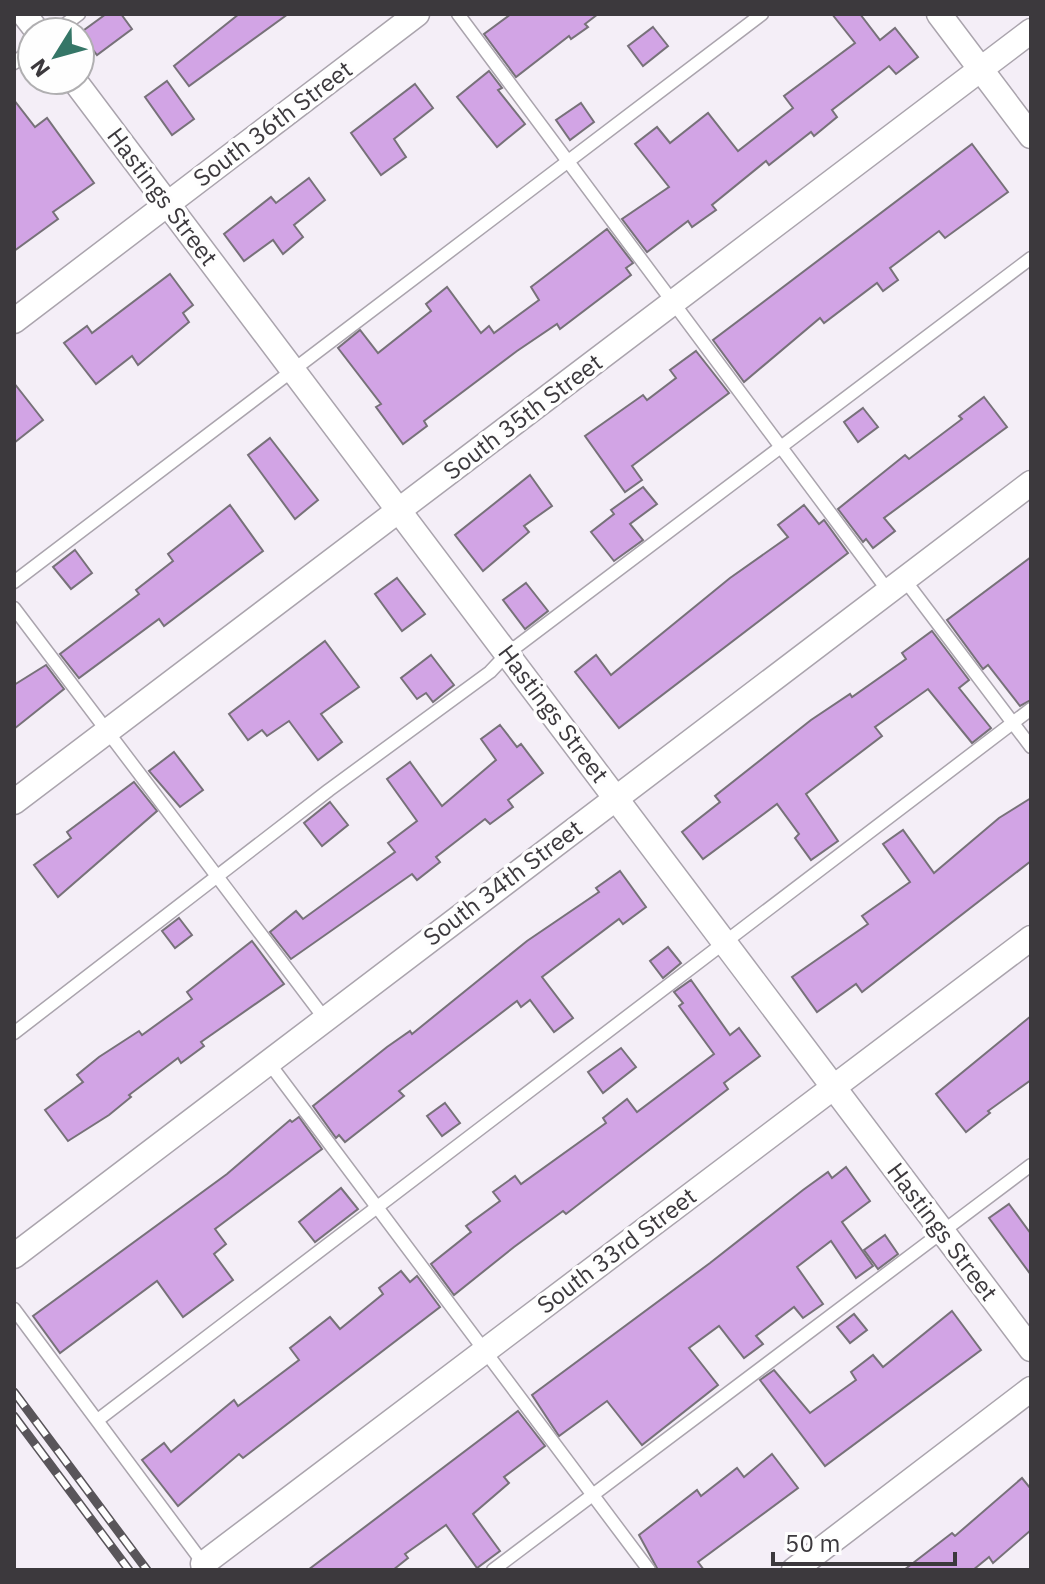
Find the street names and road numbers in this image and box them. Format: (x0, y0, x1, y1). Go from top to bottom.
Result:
street label: South 36th Street (186, 53, 358, 193)
street label: Hastings Street (100, 121, 225, 272)
street label: South 35th Street (436, 346, 608, 486)
street label: Hastings Street (491, 638, 616, 789)
street label: South 34th Street (416, 812, 588, 952)
street label: Hastings Street (880, 1156, 1005, 1307)
street label: South 33rd Street (530, 1180, 703, 1321)

